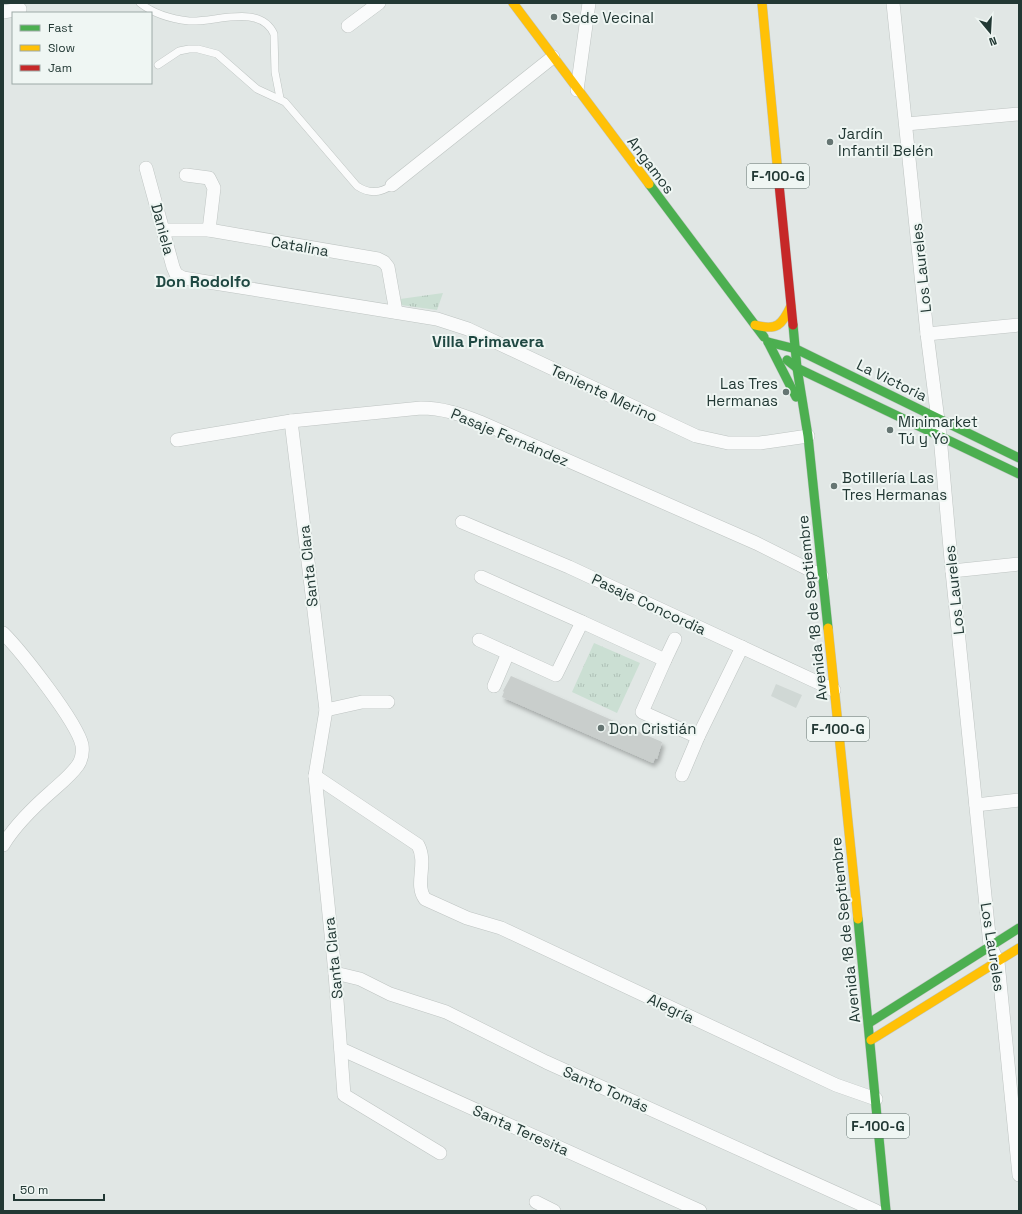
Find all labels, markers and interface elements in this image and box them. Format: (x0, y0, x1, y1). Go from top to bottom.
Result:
place label: Sede Vecinal (562, 8, 654, 27)
legend (12, 12, 152, 84)
marker: Sede Vecinal (549, 12, 559, 22)
north arrow (970, 12, 1010, 52)
text: Fast (48, 20, 73, 36)
text: N (987, 34, 999, 49)
text: Slow (48, 40, 75, 56)
text: Jam (48, 60, 72, 76)
place label: Jardín Infantil Belén (838, 124, 933, 160)
street label: Angamos (623, 133, 679, 198)
marker: Jardín Infantil Belén (825, 137, 835, 147)
road number: F-100-G (747, 164, 809, 188)
street label: Daniela (147, 201, 179, 257)
street label: Los Laureles (907, 222, 935, 314)
street label: Catalina (270, 232, 331, 260)
district label: Don Rodolfo (155, 271, 251, 292)
district label: Villa Primavera (432, 331, 544, 352)
street label: La Victoria (854, 355, 931, 405)
street label: Teniente Merino (547, 360, 661, 426)
place label: Las Tres Hermanas (706, 374, 778, 410)
marker: Las Tres Hermanas (781, 387, 791, 397)
street label: Pasaje Fernández (448, 404, 572, 470)
place label: Minimarket Tú y Yo (898, 412, 978, 448)
marker: Minimarket Tú y Yo (885, 425, 895, 435)
place label: Botillería Las Tres Hermanas (842, 468, 947, 504)
marker: Botillería Las Tres Hermanas (829, 481, 839, 491)
street label: Avenida 18 de Septiembre (793, 514, 831, 702)
street label: Santa Clara (294, 524, 322, 608)
street label: Los Laureles (940, 544, 968, 636)
street label: Pasaje Concordia (589, 569, 710, 639)
road number: F-100-G (807, 717, 869, 741)
place label: Don Cristián (609, 719, 696, 738)
marker: Don Cristián (596, 723, 606, 733)
street label: Avenida 18 de Septiembre (826, 836, 864, 1024)
street label: Los Laureles (977, 901, 1009, 993)
street label: Santa Clara (319, 916, 347, 1000)
street label: Alegría (645, 989, 698, 1027)
street label: Santo Tomás (560, 1062, 652, 1116)
street label: Santa Teresita (470, 1100, 572, 1160)
road number: F-100-G (847, 1114, 909, 1138)
scale bar (14, 1176, 104, 1202)
text: 50 m (20, 1182, 48, 1198)

